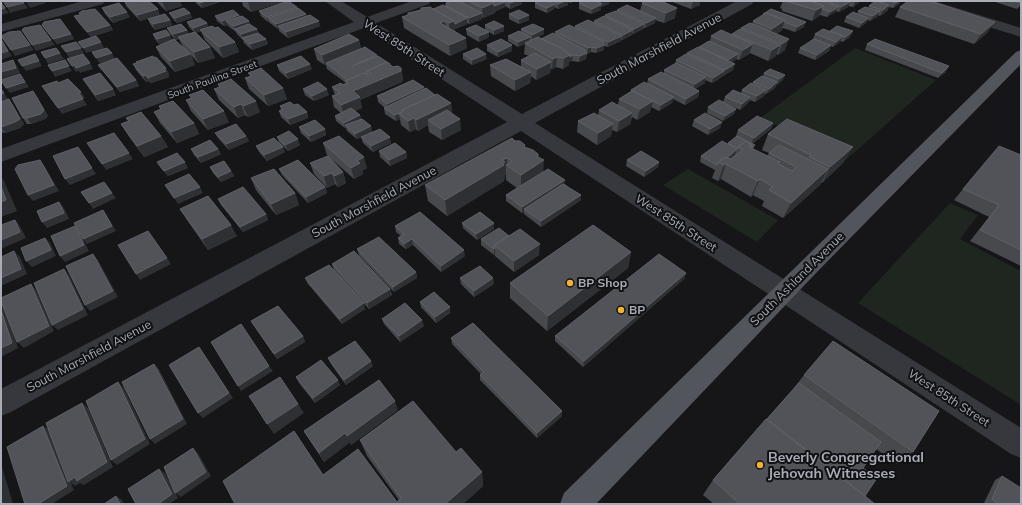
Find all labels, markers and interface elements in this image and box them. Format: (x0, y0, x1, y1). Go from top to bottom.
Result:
street label: South Marshfield Avenue (594, 9, 724, 88)
street label: West 85th Street (361, 16, 448, 80)
street label: South Paulina Street (165, 57, 259, 102)
street label: South Marshfield Avenue (309, 162, 439, 241)
street label: West 85th Street (633, 191, 720, 255)
street label: South Ashland Avenue (747, 229, 847, 329)
place label: BP Shop (578, 275, 627, 290)
marker: BP Shop (565, 278, 575, 288)
place label: BP (629, 302, 645, 317)
marker: BP (616, 305, 626, 315)
street label: South Marshfield Avenue (24, 316, 154, 395)
street label: West 85th Street (906, 366, 993, 430)
place label: Beverly Congregational Jehovah Witnesses (768, 448, 924, 482)
marker: Beverly Congregational Jehovah Witnesses (755, 460, 765, 470)

